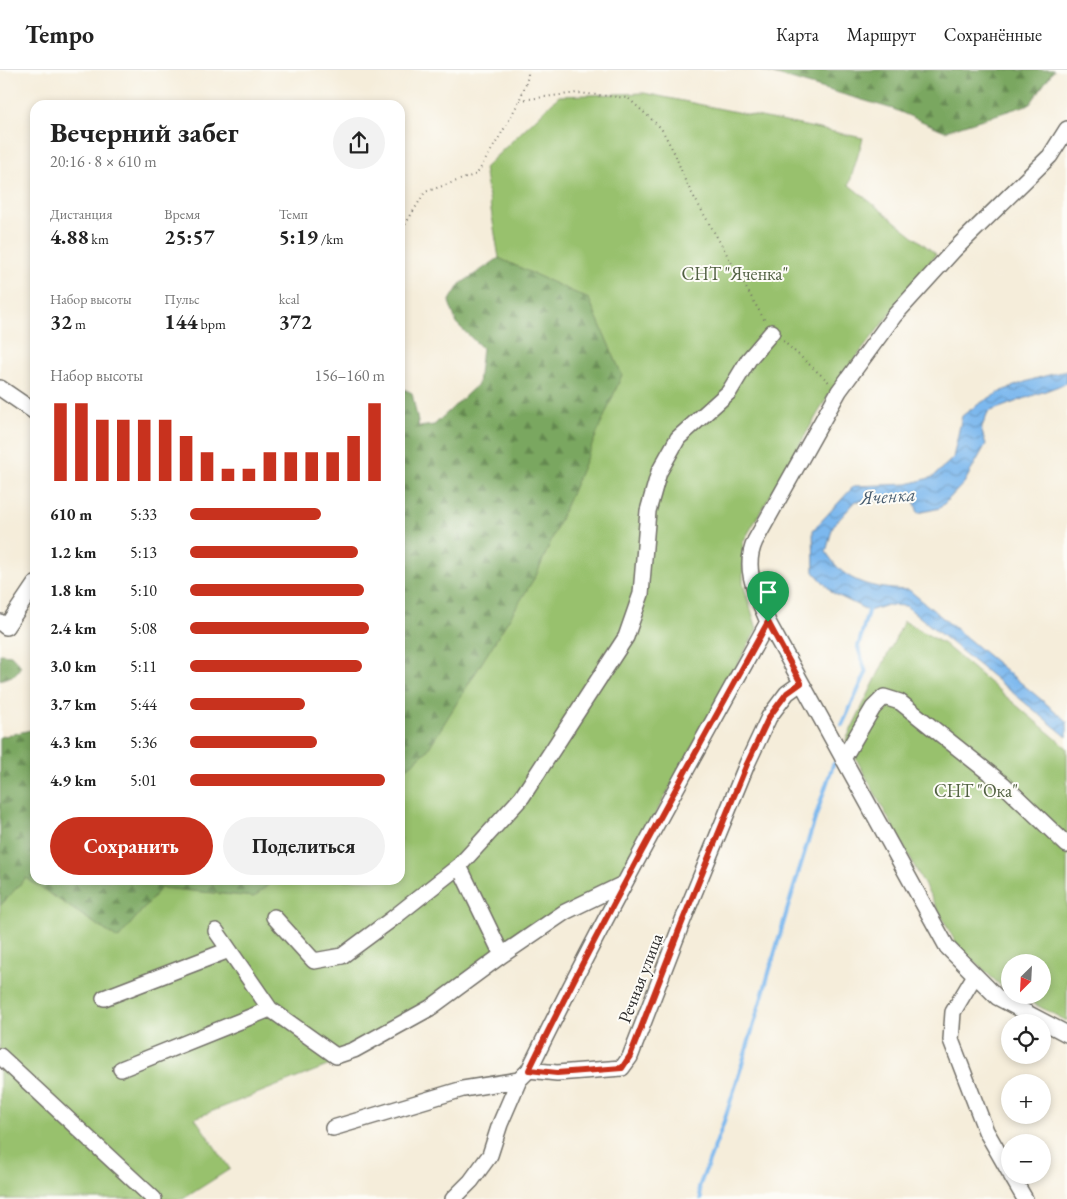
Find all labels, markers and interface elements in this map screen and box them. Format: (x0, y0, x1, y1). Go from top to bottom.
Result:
text: Tempo (25, 19, 94, 50)
text: Карта (776, 23, 819, 46)
text: Маршрут (847, 23, 916, 46)
text: Сохранённые (944, 23, 1042, 46)
text: Вечерний забег (50, 114, 239, 150)
button: share (333, 117, 385, 169)
text: 20:16 · 8 × 610 m (50, 151, 157, 172)
text: Дистанция (50, 205, 112, 223)
text: Время (164, 205, 200, 223)
text: Темп (279, 205, 308, 223)
text: 4.88 (50, 223, 89, 250)
text: 25:57 (164, 223, 215, 250)
text: 5:19 (279, 223, 318, 250)
text: km (89, 230, 109, 248)
text: /km (318, 230, 344, 248)
park label: СНТ "Яченка" (682, 262, 788, 285)
text: Набор высоты (50, 290, 131, 308)
text: Пульс (164, 290, 200, 308)
text: kcal (279, 290, 300, 308)
text: 32 (50, 308, 72, 335)
text: 144 (164, 308, 198, 335)
text: 372 (279, 308, 312, 335)
text: m (72, 315, 86, 333)
text: bpm (198, 315, 226, 333)
text: Набор высоты (50, 365, 143, 386)
text: 156–160 m (314, 365, 385, 386)
water label: Яченка (857, 482, 917, 511)
text: 610 m (50, 504, 92, 525)
text: 5:33 (130, 504, 157, 525)
text: 1.2 km (50, 542, 96, 563)
text: 5:13 (130, 542, 157, 563)
pin (747, 571, 789, 622)
icon: arrive (754, 578, 782, 606)
text: 1.8 km (50, 580, 96, 601)
text: 5:10 (130, 580, 157, 601)
text: 2.4 km (50, 618, 96, 639)
text: 5:08 (130, 618, 157, 639)
text: 3.0 km (50, 656, 96, 677)
text: 5:11 (130, 656, 157, 677)
text: 3.7 km (50, 694, 96, 715)
text: 5:44 (130, 694, 157, 715)
text: 4.3 km (50, 732, 96, 753)
text: 5:36 (130, 732, 157, 753)
text: 4.9 km (50, 770, 96, 791)
text: 5:01 (130, 770, 157, 791)
park label: СНТ "Ока" (934, 779, 1018, 802)
button: Сохранить (50, 817, 213, 875)
button: Поделиться (223, 817, 385, 875)
street label: Речная улица (612, 929, 668, 1026)
north arrow (1001, 954, 1051, 1004)
map controls (1001, 954, 1051, 1184)
button: locate (1001, 1014, 1051, 1064)
button: + (1001, 1074, 1051, 1124)
button: − (1001, 1134, 1051, 1184)

